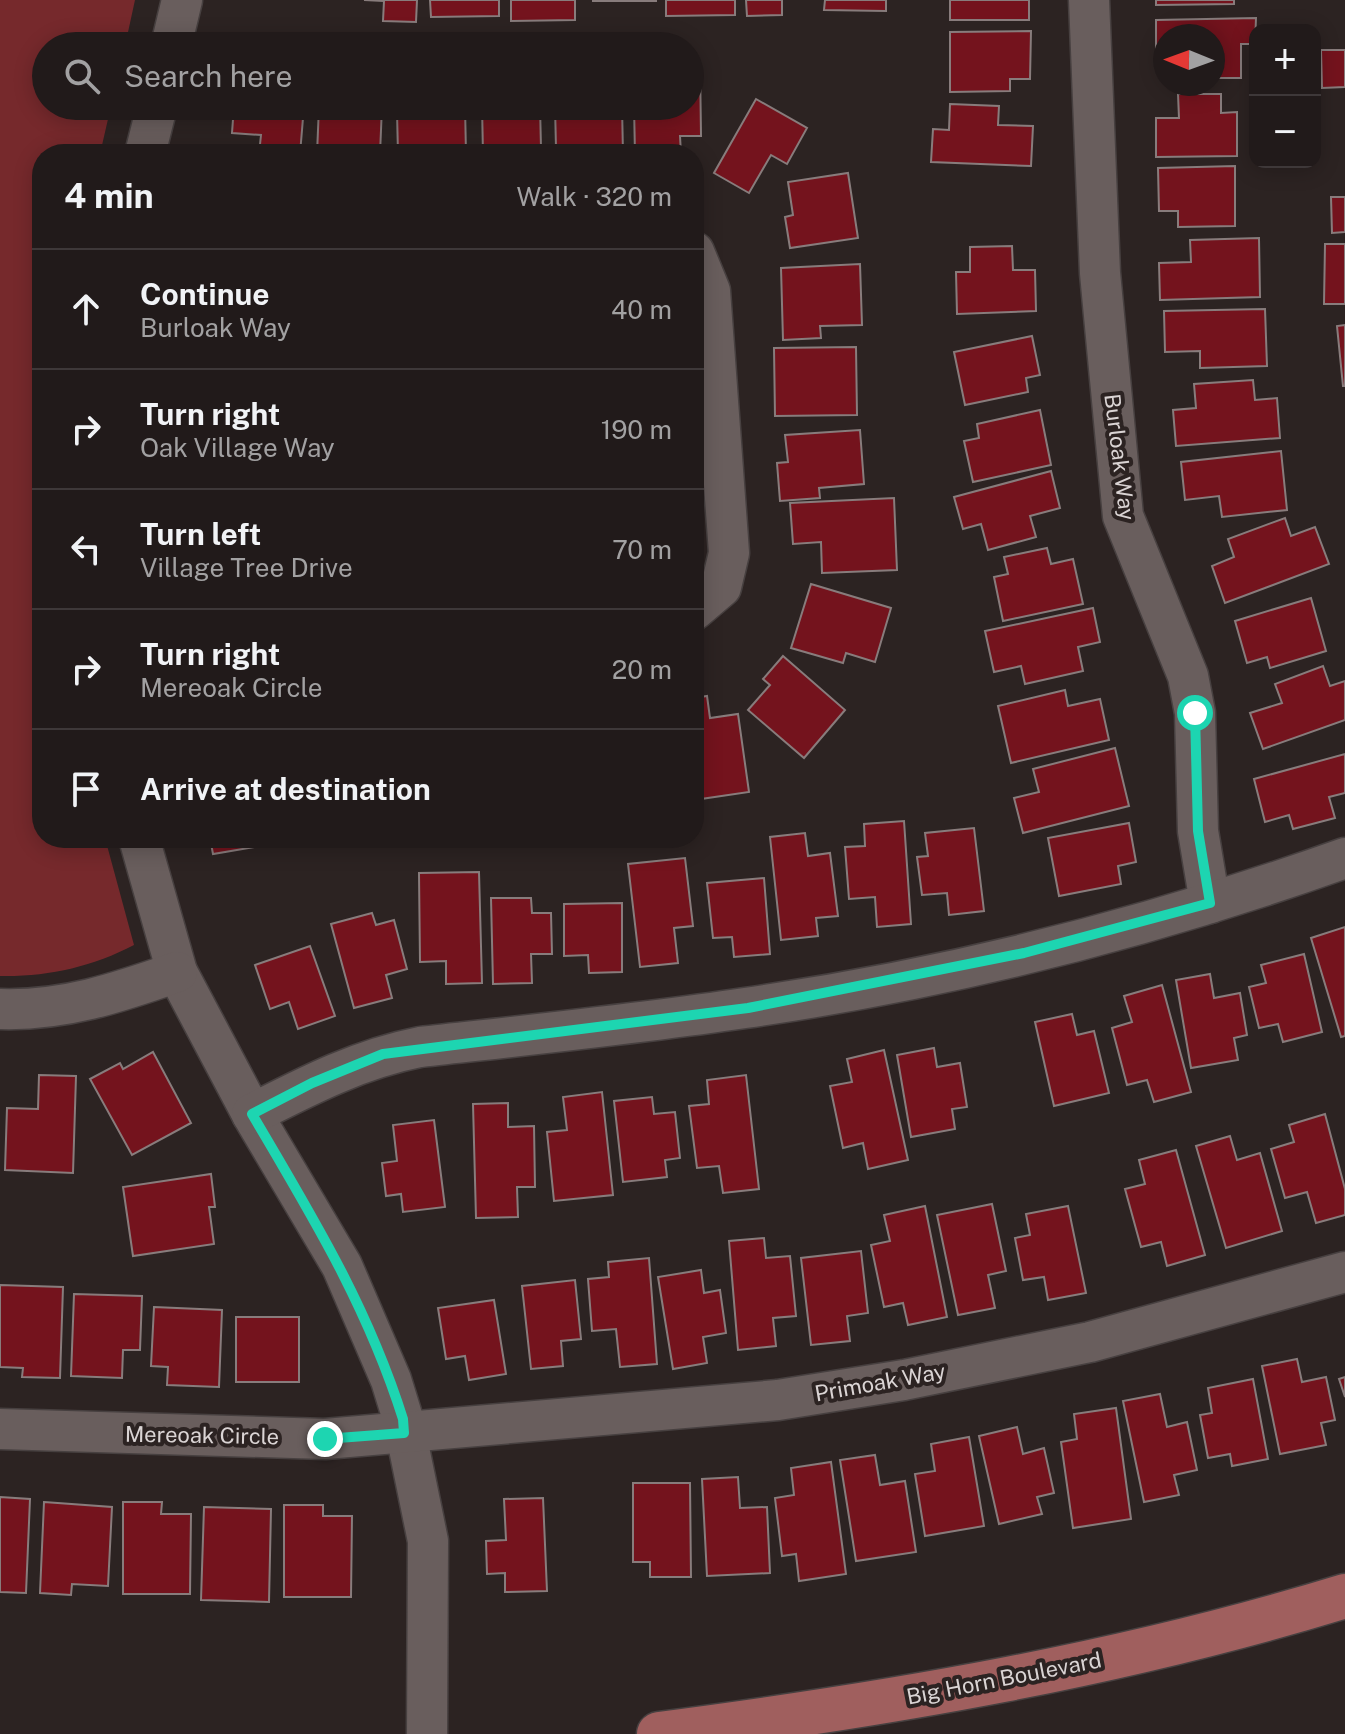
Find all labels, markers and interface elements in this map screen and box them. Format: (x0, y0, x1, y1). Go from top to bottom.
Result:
north arrow (1153, 24, 1225, 96)
map controls (1249, 24, 1321, 168)
button: + (1249, 24, 1321, 96)
search box (32, 32, 704, 120)
icon: search (60, 54, 104, 98)
text: Search here (124, 58, 292, 94)
button: − (1249, 96, 1321, 168)
text: 4 min (64, 176, 154, 216)
text: Walk · 320 m (517, 181, 672, 212)
text: Continue (140, 276, 270, 312)
icon: ahead (64, 287, 108, 331)
text: 40 m (611, 294, 672, 325)
text: Burloak Way (140, 312, 291, 343)
street label: Burloak Way (1099, 392, 1141, 522)
text: Turn right (140, 396, 280, 432)
icon: right (64, 407, 108, 451)
text: 190 m (601, 414, 672, 445)
text: Oak Village Way (140, 432, 335, 463)
text: Turn left (140, 516, 261, 552)
icon: left (64, 527, 108, 571)
text: 70 m (612, 534, 672, 565)
text: Village Tree Drive (140, 552, 353, 583)
text: Turn right (140, 636, 280, 672)
icon: right (64, 647, 108, 691)
text: 20 m (612, 654, 672, 685)
text: Mereoak Circle (140, 672, 322, 703)
route start (1177, 695, 1213, 731)
icon: arrive (64, 767, 108, 811)
text: Arrive at destination (140, 771, 431, 807)
street label: Primoak Way (813, 1358, 948, 1406)
street label: Mereoak Circle (125, 1421, 279, 1449)
route end (307, 1421, 343, 1457)
street label: Big Horn Boulevard (904, 1646, 1104, 1710)

